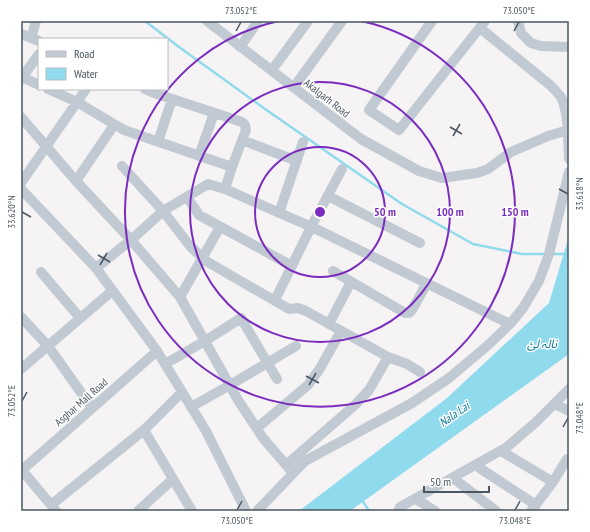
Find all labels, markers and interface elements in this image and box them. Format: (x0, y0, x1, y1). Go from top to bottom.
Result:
text: 73.052°E (225, 4, 257, 17)
text: 73.050°E (503, 4, 535, 17)
legend (38, 38, 168, 90)
text: Road (74, 46, 94, 61)
text: Water (74, 66, 99, 81)
street label: Akalgarh Road (301, 76, 353, 120)
text: 33.618°N (573, 177, 586, 211)
text: 33.620°N (5, 195, 18, 229)
text: 50 m (374, 204, 396, 219)
text: 100 m (436, 204, 464, 219)
text: 150 m (501, 204, 529, 219)
centre of rings (313, 205, 327, 219)
water label: نالہ لئ (527, 336, 558, 351)
street label: Asghar Mall Road (52, 375, 111, 429)
text: 73.052°E (5, 385, 18, 417)
water label: Nala Lai (436, 397, 473, 430)
text: 73.048°E (573, 402, 586, 434)
scale bar (424, 468, 489, 494)
text: 50 m (430, 474, 451, 489)
text: 73.050°E (221, 514, 253, 527)
text: 73.048°E (499, 514, 531, 527)

